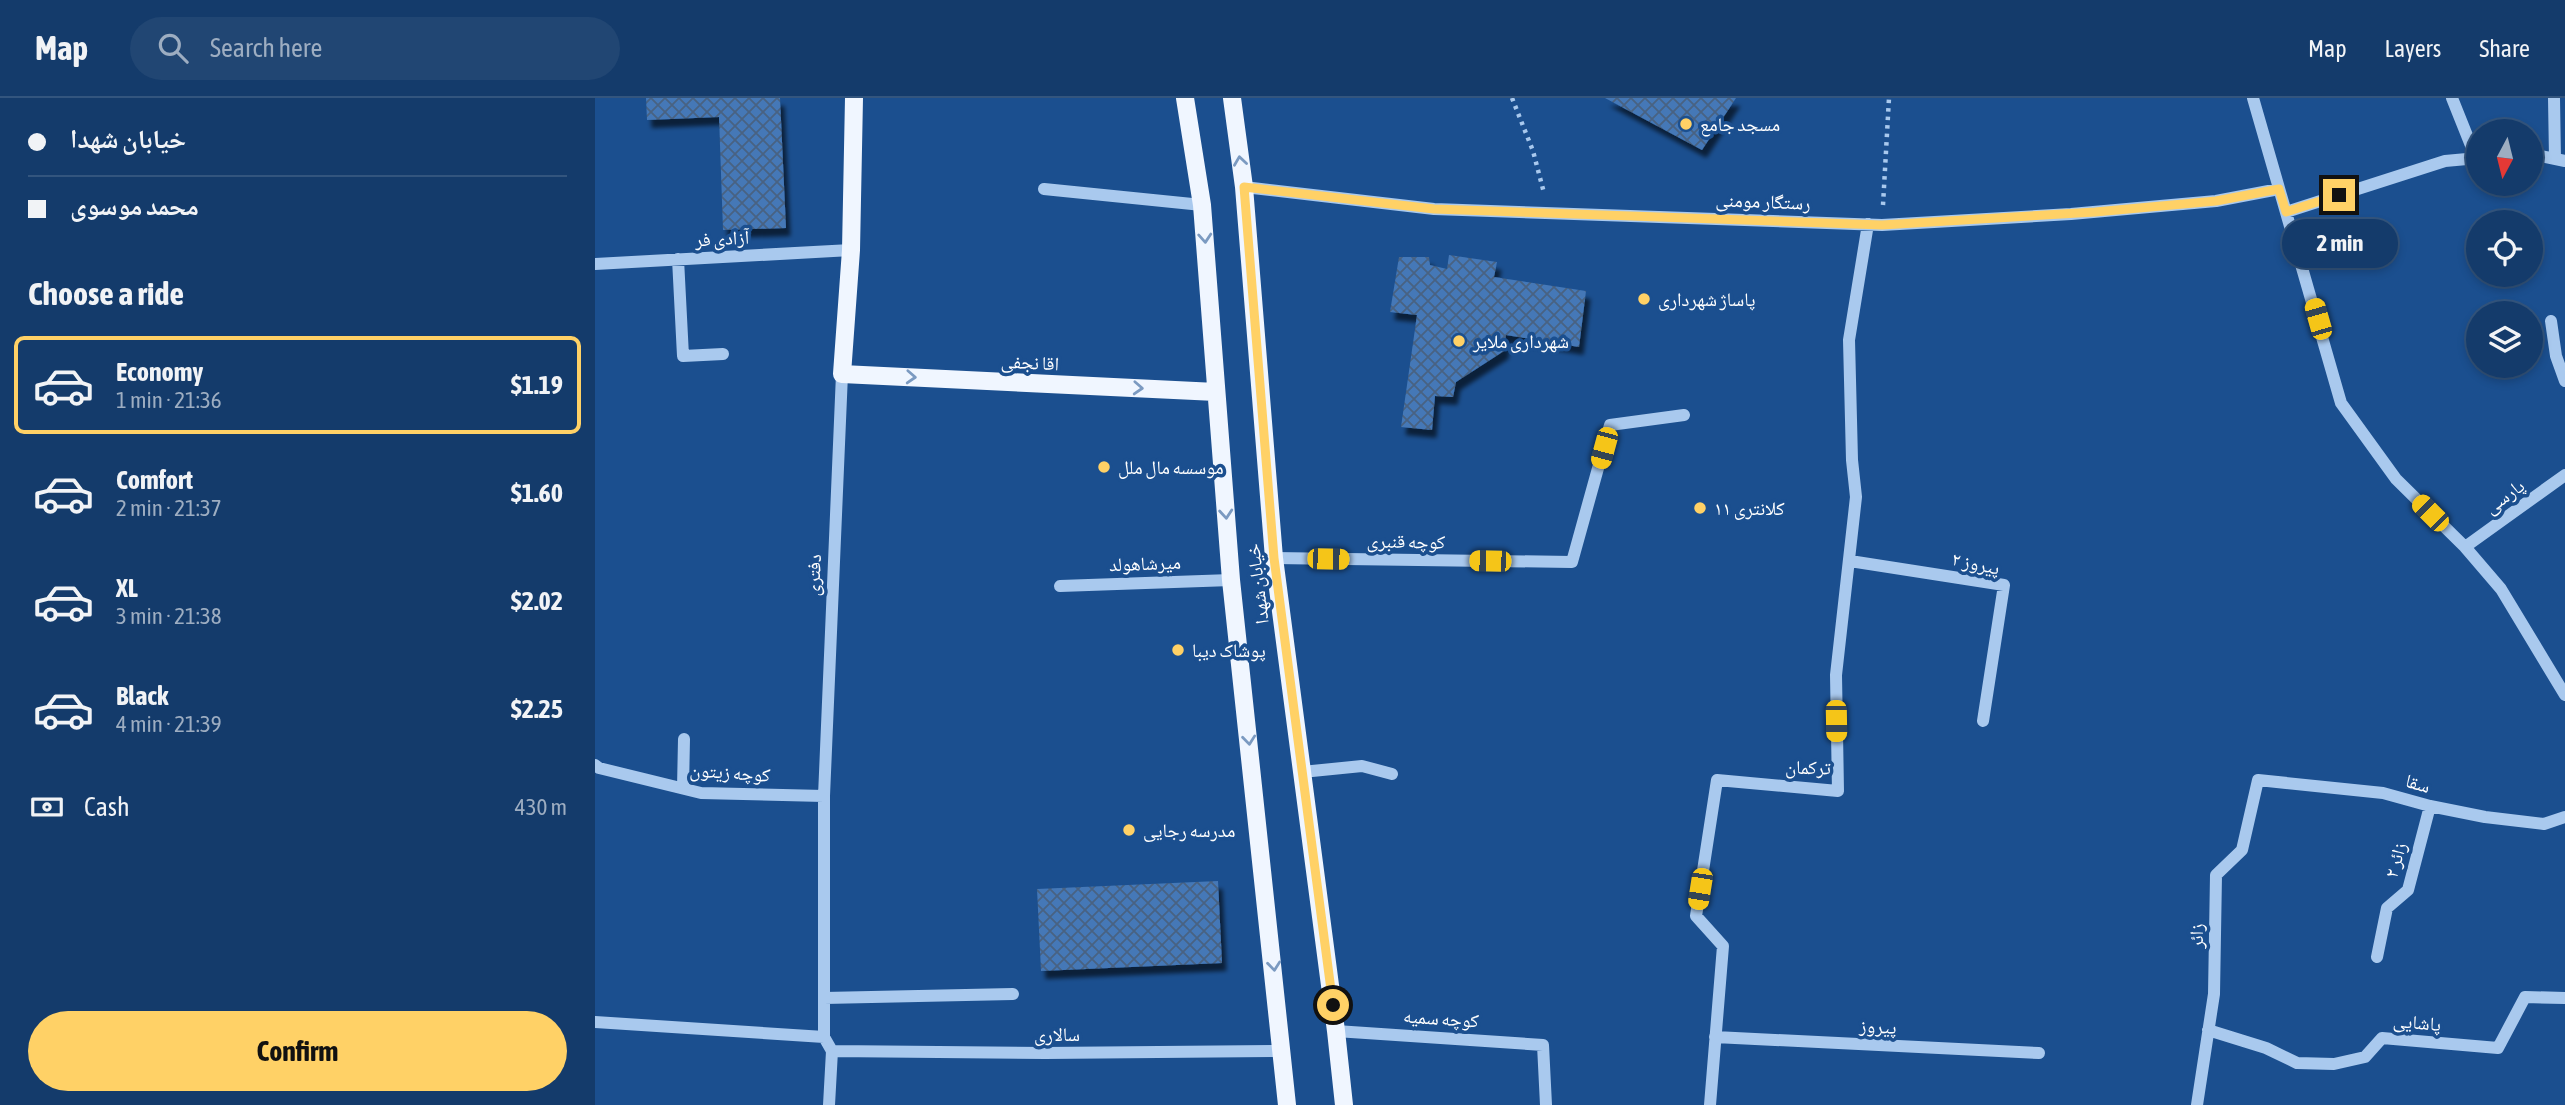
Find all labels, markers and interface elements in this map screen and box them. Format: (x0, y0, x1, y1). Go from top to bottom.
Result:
search box (130, 17, 620, 80)
text: Map (35, 29, 88, 67)
icon: search (154, 29, 192, 67)
text: Search here (210, 33, 322, 63)
text: Map (2308, 35, 2347, 62)
text: Layers (2385, 35, 2441, 62)
text: Share (2479, 35, 2530, 62)
place label: مسجد جامع (1700, 113, 1780, 137)
marker: مسجد جامع (1678, 116, 1694, 132)
north arrow (2466, 119, 2543, 196)
map controls (2466, 119, 2543, 378)
text: خیابان شهدا (70, 124, 186, 154)
one-way arrow (1233, 155, 1248, 167)
route end (2323, 179, 2355, 211)
street label: رستگار مومنی (1715, 188, 1811, 215)
text: محمد موسوی (70, 191, 199, 221)
button: locate (2466, 210, 2543, 287)
callout: 2 min (2281, 220, 2397, 268)
street label: آزادی فر (693, 226, 751, 251)
text: 2 min (2317, 230, 2363, 256)
one-way arrow (1197, 233, 1212, 244)
text: Choose a ride (28, 275, 184, 312)
place label: پاساژ شهرداری (1658, 288, 1755, 311)
marker: پاساژ شهرداری (1636, 291, 1652, 307)
car (2303, 296, 2334, 342)
button: layers (2466, 301, 2543, 378)
place label: شهرداری ملایر (1472, 330, 1569, 353)
marker: شهرداری ملایر (1451, 333, 1467, 349)
street label: اقا نجفی (1000, 349, 1060, 376)
icon: car (32, 354, 95, 417)
text: Economy (116, 357, 203, 387)
text: $1.19 (511, 370, 563, 400)
one-way arrow (905, 370, 916, 385)
one-way arrow (1133, 381, 1144, 396)
text: 1 min · 21:36 (116, 387, 222, 413)
car (1589, 425, 1620, 471)
place label: موسسه مال ملل (1118, 456, 1224, 479)
marker: موسسه مال ملل (1096, 459, 1112, 475)
icon: car (32, 462, 95, 525)
text: Comfort (116, 465, 193, 495)
street label: پارسی (2480, 474, 2529, 519)
text: $1.60 (511, 478, 563, 508)
car (2408, 491, 2453, 535)
text: 2 min · 21:37 (116, 495, 222, 521)
place label: کلانتری ۱۱ (1714, 497, 1785, 520)
marker: کلانتری ۱۱ (1692, 500, 1708, 516)
one-way arrow (1218, 509, 1233, 520)
street label: کوچه قنبری (1367, 529, 1446, 554)
street label: خیابان شهدا (1241, 542, 1274, 625)
street label: پیروز ۲ (1950, 547, 2002, 580)
car (1307, 548, 1350, 570)
car (1469, 550, 1512, 572)
street label: میرشاهولد (1109, 551, 1181, 576)
street label: دفتری (801, 553, 826, 597)
icon: car (32, 570, 95, 633)
text: XL (116, 573, 138, 603)
text: $2.02 (511, 586, 563, 616)
text: 3 min · 21:38 (116, 603, 222, 629)
place label: پوشاک دیبا (1192, 639, 1266, 662)
marker: پوشاک دیبا (1170, 642, 1186, 658)
icon: car (32, 678, 95, 741)
text: Black (116, 681, 168, 711)
text: $2.25 (511, 694, 563, 724)
car (1826, 700, 1847, 742)
text: 4 min · 21:39 (116, 711, 222, 737)
one-way arrow (1241, 735, 1256, 746)
street label: ترکمان (1785, 756, 1832, 779)
street label: کوچه زیتون (689, 758, 771, 787)
street label: سقا (2403, 769, 2433, 797)
icon: cash (28, 788, 66, 826)
text: Cash (84, 792, 130, 822)
text: 430 m (515, 794, 567, 820)
place label: مدرسه رجایی (1143, 819, 1236, 842)
marker: مدرسه رجایی (1121, 822, 1137, 838)
street label: زائر ۲ (2379, 840, 2411, 881)
car (1687, 867, 1714, 911)
street label: زائر (2185, 923, 2208, 950)
one-way arrow (1266, 961, 1281, 972)
route start (1317, 989, 1349, 1021)
street label: کوچه سمیه (1402, 1004, 1480, 1033)
street label: پاشایی (2392, 1009, 2442, 1036)
button: Confirm (28, 1011, 567, 1091)
street label: پیروز (1858, 1014, 1897, 1039)
street label: سالاری (1034, 1023, 1080, 1046)

